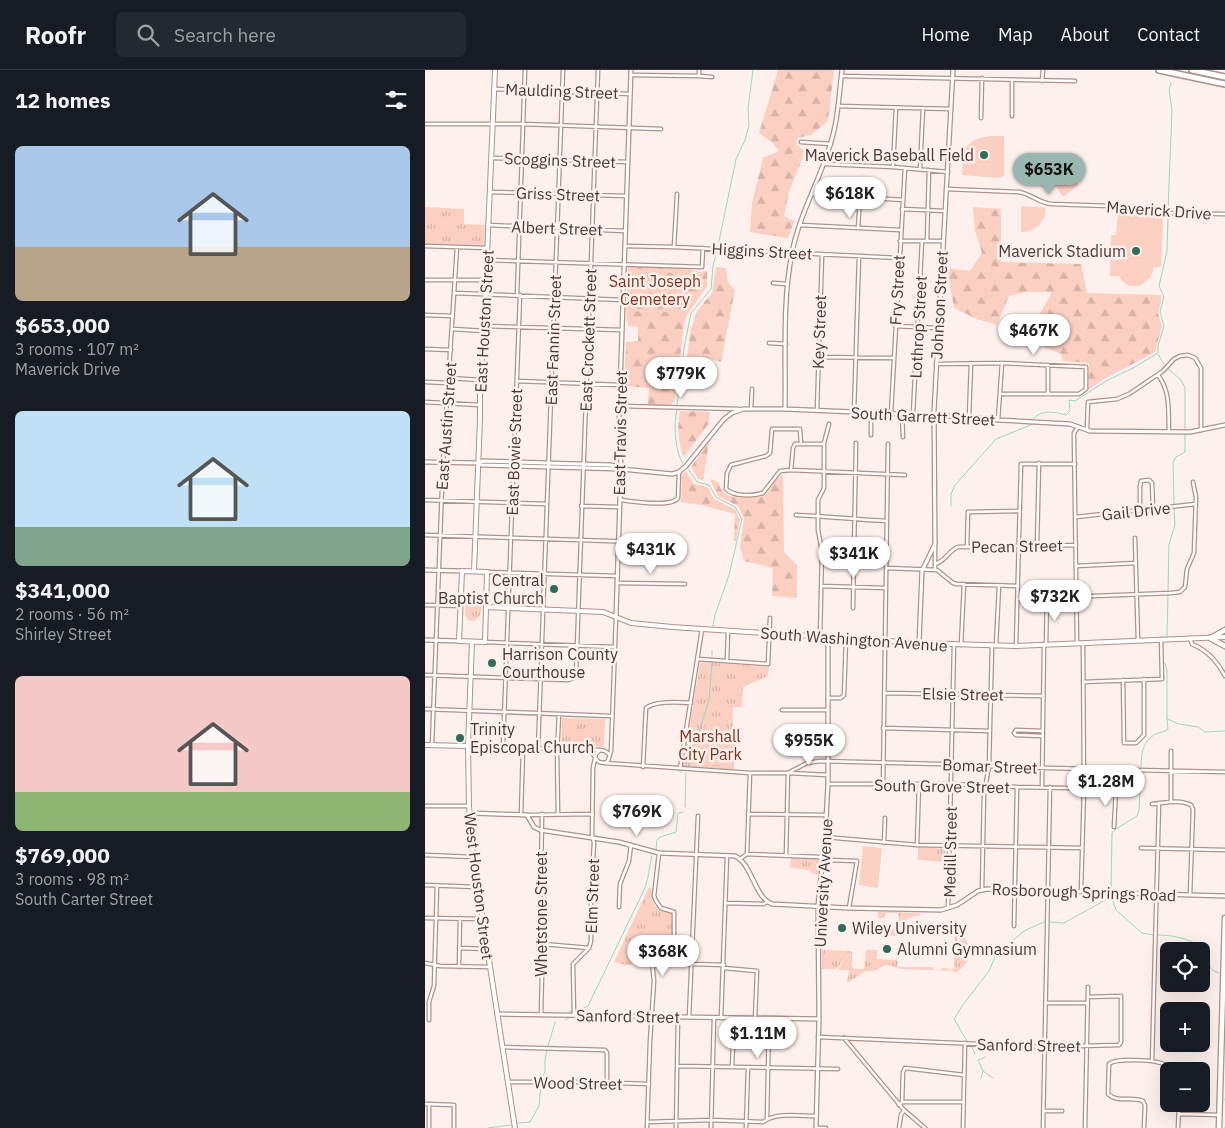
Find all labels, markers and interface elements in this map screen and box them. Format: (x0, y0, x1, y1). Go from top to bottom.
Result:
search box (116, 12, 466, 57)
text: Roofr (25, 19, 86, 51)
icon: search (134, 21, 162, 49)
text: Search here (174, 23, 276, 47)
text: Home (922, 23, 970, 46)
text: Map (998, 23, 1033, 46)
text: About (1061, 23, 1109, 46)
text: Contact (1137, 23, 1200, 46)
street label: Maulding Street (505, 79, 619, 103)
text: 12 homes (15, 86, 111, 114)
icon: filters (382, 86, 410, 114)
place label: Maverick Baseball Field (805, 145, 974, 165)
street label: Scoggins Street (504, 148, 616, 172)
marker: Maverick Baseball Field (978, 149, 990, 161)
pin: $653K (1014, 152, 1084, 195)
text: $653K (1024, 159, 1074, 179)
pin: $618K (815, 176, 885, 219)
icon: home (168, 179, 258, 269)
street label: Griss Street (516, 183, 600, 205)
text: $618K (825, 183, 875, 203)
street label: Maverick Drive (1106, 196, 1212, 224)
street label: Albert Street (511, 216, 603, 240)
street label: Higgins Street (711, 238, 813, 264)
place label: Maverick Stadium (998, 241, 1126, 261)
marker: Maverick Stadium (1130, 245, 1142, 257)
street label: East Houston Street (470, 249, 498, 393)
street label: Johnson Street (926, 250, 952, 360)
street label: Fry Street (885, 254, 909, 326)
street label: East Crockett Street (576, 268, 600, 412)
park label: Saint Joseph Cemetery (609, 271, 701, 309)
street label: East Fannin Street (541, 274, 565, 406)
street label: Lothrop Street (905, 275, 931, 379)
street label: Key Street (808, 295, 830, 369)
text: $653,000 (15, 311, 110, 339)
pin: $467K (999, 314, 1069, 356)
text: $467K (1009, 320, 1059, 340)
text: 3 rooms · 107 m² (15, 339, 139, 359)
pin: $779K (646, 356, 716, 399)
text: Maverick Drive (15, 359, 120, 379)
street label: East Austin Street (432, 361, 460, 491)
text: $779K (656, 363, 706, 383)
street label: East Travis Street (609, 370, 631, 496)
street label: East Bowie Street (502, 388, 526, 516)
street label: South Garrett Street (850, 402, 996, 430)
icon: home (168, 444, 258, 534)
street label: Gail Drive (1101, 497, 1172, 525)
pin: $431K (616, 532, 686, 575)
street label: Pecan Street (971, 535, 1063, 557)
pin: $341K (819, 536, 889, 579)
text: $431K (626, 539, 676, 559)
text: $341K (829, 543, 879, 563)
place label: Central Baptist Church (438, 570, 544, 608)
text: $341,000 (15, 576, 110, 604)
pin: $732K (1020, 580, 1090, 622)
marker: Central Baptist Church (548, 583, 560, 595)
text: $732K (1030, 586, 1080, 606)
text: 2 rooms · 56 m² (15, 604, 129, 624)
street label: South Washington Avenue (760, 622, 949, 656)
text: Shirley Street (15, 624, 112, 644)
place label: Harrison County Courthouse (502, 644, 618, 682)
marker: Harrison County Courthouse (486, 657, 498, 669)
street label: Elsie Street (922, 683, 1004, 705)
icon: home (168, 709, 258, 799)
place label: Trinity Episcopal Church (470, 719, 594, 757)
pin: $955K (774, 724, 844, 766)
park label: Marshall City Park (678, 726, 742, 764)
text: $955K (784, 730, 834, 750)
marker: Trinity Episcopal Church (454, 732, 466, 744)
street label: Bomar Street (942, 754, 1038, 778)
pin: $1.28M (1065, 764, 1147, 807)
text: $1.28M (1078, 771, 1134, 791)
street label: South Grove Street (874, 775, 1010, 797)
pin: $769K (602, 794, 672, 837)
text: $769K (612, 801, 662, 821)
street label: Medill Street (939, 806, 961, 898)
street label: West Houston Street (460, 811, 498, 961)
street label: University Avenue (810, 818, 836, 948)
text: $769,000 (15, 841, 110, 869)
street label: Whetstone Street (531, 851, 551, 977)
street label: Elm Street (581, 858, 603, 934)
text: 3 rooms · 98 m² (15, 869, 129, 889)
street label: Rosborough Springs Road (991, 879, 1177, 905)
text: South Carter Street (15, 889, 153, 909)
place label: Wiley University (852, 918, 967, 938)
marker: Wiley University (836, 922, 848, 934)
pin: $368K (628, 934, 698, 977)
place label: Alumni Gymnasium (897, 939, 1037, 959)
text: $368K (638, 941, 688, 961)
map controls (1160, 942, 1210, 1112)
button: locate (1160, 942, 1210, 992)
marker: Alumni Gymnasium (881, 943, 893, 955)
button: + (1160, 1002, 1210, 1052)
street label: Sanford Street (576, 1005, 680, 1027)
pin: $1.11M (717, 1016, 799, 1059)
text: $1.11M (730, 1023, 786, 1043)
street label: Sanford Street (977, 1034, 1081, 1056)
button: − (1160, 1062, 1210, 1112)
street label: Wood Street (533, 1072, 623, 1094)

